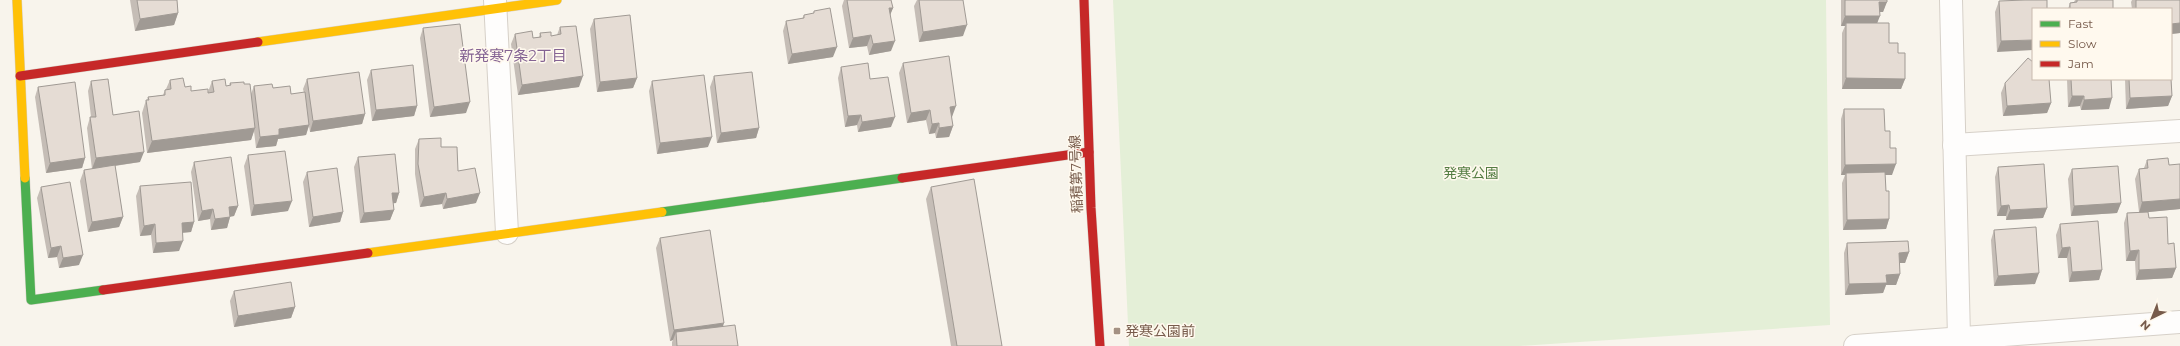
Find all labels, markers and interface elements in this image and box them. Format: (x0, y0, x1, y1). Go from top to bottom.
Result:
legend (2032, 8, 2172, 80)
text: Fast (2068, 16, 2093, 31)
text: Slow (2068, 36, 2097, 51)
district label: 新発寒7条2丁目 (459, 46, 567, 65)
text: Jam (2067, 56, 2094, 71)
street label: 稲積第7号線 (1066, 135, 1086, 213)
park label: 発寒公園 (1443, 164, 1499, 182)
north arrow (2132, 298, 2172, 338)
text: N (2137, 317, 2153, 333)
place label: 発寒公園前 (1125, 322, 1195, 340)
marker: 発寒公園前 (1112, 326, 1122, 336)

